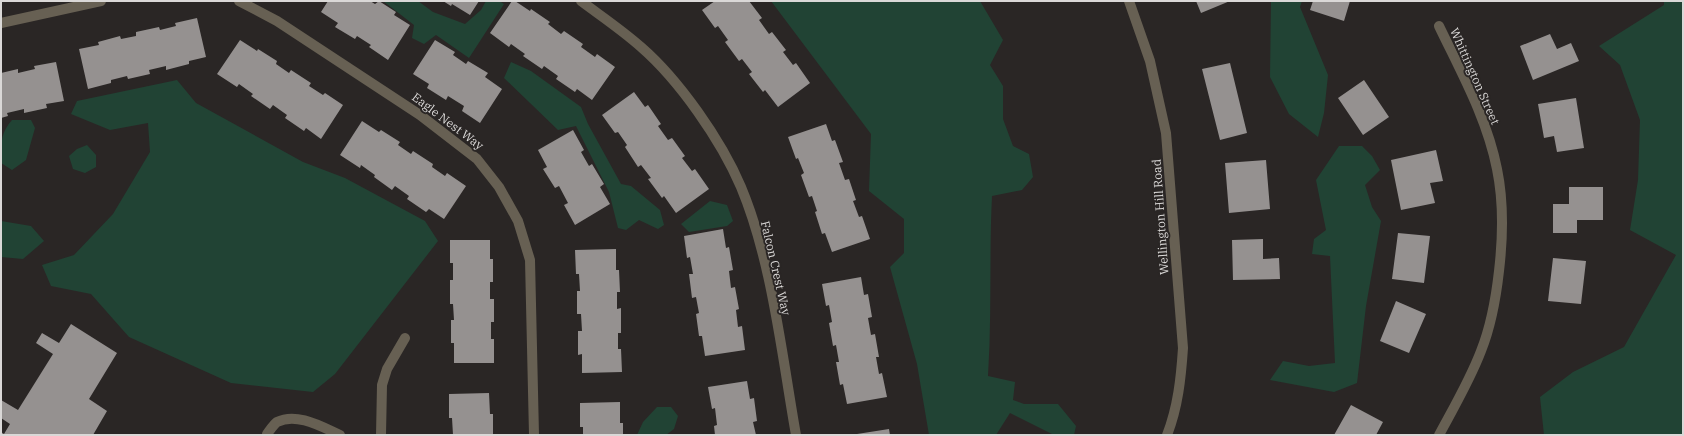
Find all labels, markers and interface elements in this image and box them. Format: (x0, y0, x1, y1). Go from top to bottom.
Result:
street label: Whittington Street (1447, 25, 1503, 127)
street label: Eagle Nest Way (409, 89, 487, 153)
street label: Wellington Hill Road (1148, 159, 1172, 275)
street label: Falcon Crest Way (758, 219, 794, 317)

